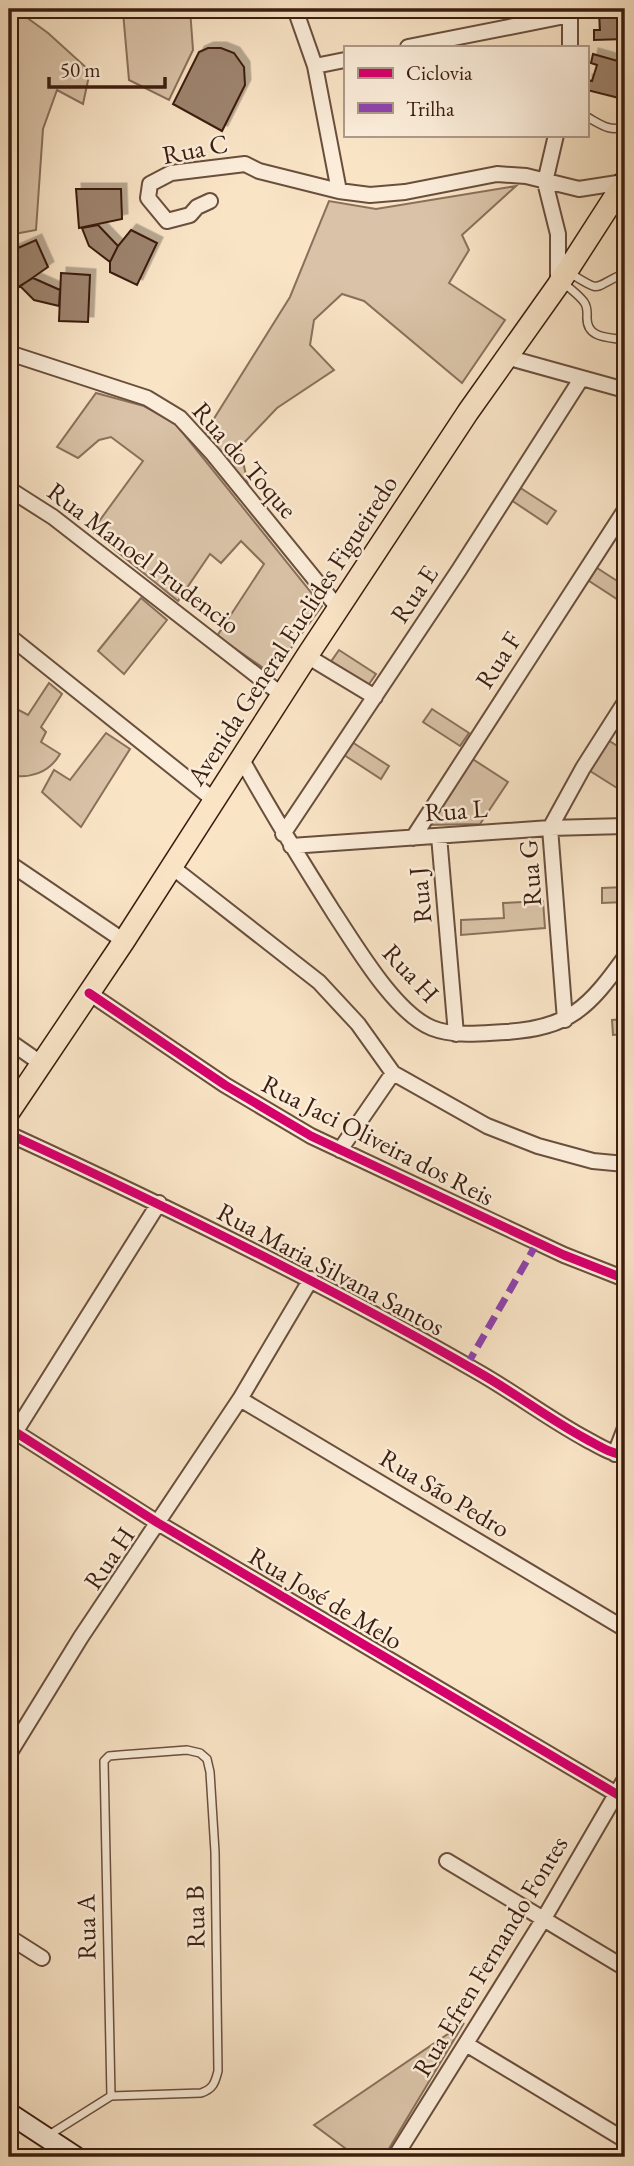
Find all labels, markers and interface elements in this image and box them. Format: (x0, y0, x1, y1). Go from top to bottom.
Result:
scale bar (49, 46, 164, 90)
legend (344, 46, 588, 136)
text: 50 m (60, 56, 101, 83)
text: Ciclovia (406, 59, 473, 86)
text: Trilha (406, 95, 455, 122)
street label: Rua C (159, 126, 231, 172)
street label: Rua do Toque (185, 395, 305, 525)
street label: Avenida General Euclides Figueiredo (178, 468, 405, 793)
street label: Rua Manoel Prudencio (41, 474, 247, 642)
street label: Rua E (382, 558, 446, 629)
street label: Rua F (467, 625, 529, 695)
street label: Rua L (423, 791, 489, 829)
street label: Rua G (511, 838, 549, 907)
street label: Rua J (401, 865, 439, 925)
street label: Rua H (375, 936, 447, 1010)
street label: Rua Jaci Oliveira dos Reis (256, 1067, 500, 1213)
street label: Rua Maria Silvana Santos (211, 1195, 451, 1343)
street label: Rua São Pedro (374, 1441, 516, 1545)
street label: Rua H (76, 1520, 142, 1596)
street label: Rua José de Melo (243, 1539, 409, 1657)
street label: Rua Efren Fernando Fontes (405, 1829, 575, 2083)
street label: Rua B (177, 1885, 213, 1949)
street label: Rua A (68, 1893, 104, 1960)

